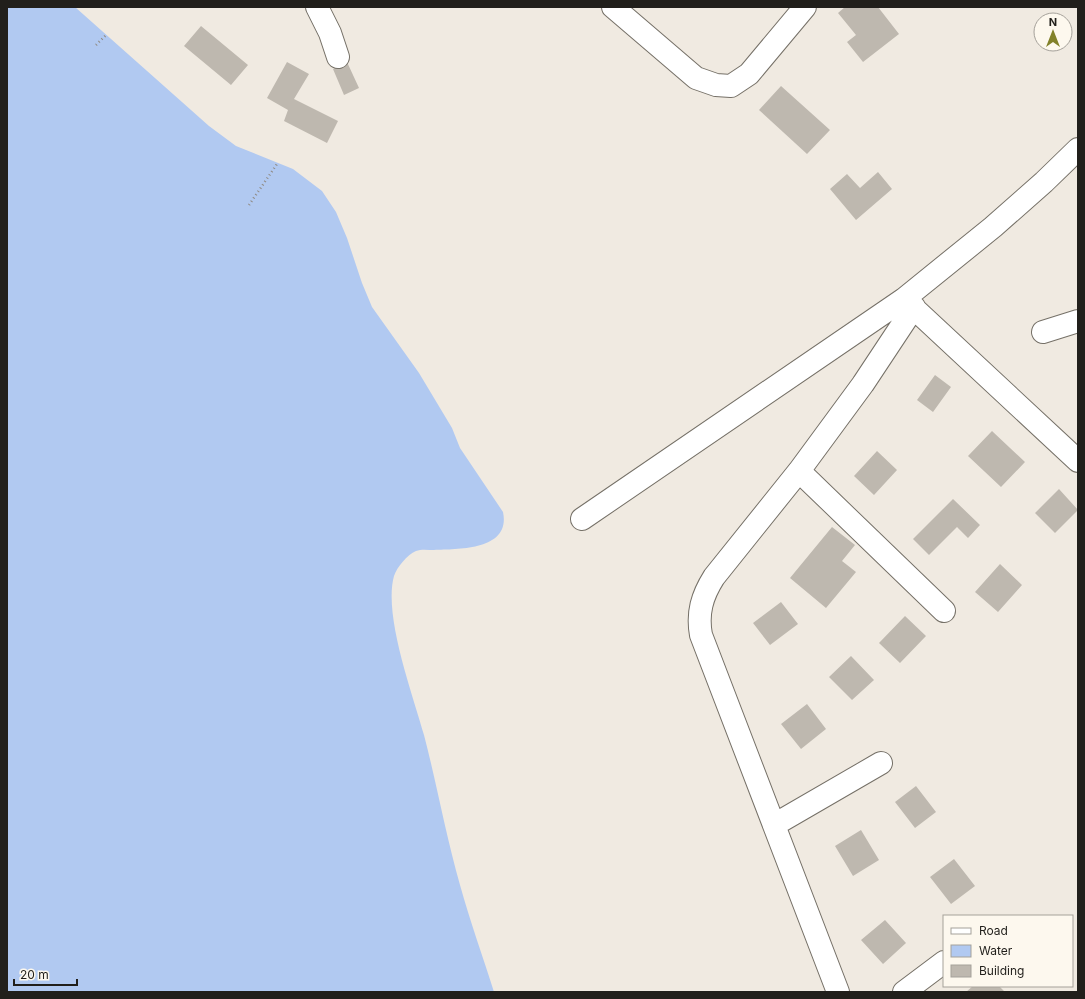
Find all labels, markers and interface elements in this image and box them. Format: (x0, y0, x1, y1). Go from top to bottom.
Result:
north arrow (1033, 12, 1073, 52)
text: N (1049, 15, 1057, 29)
legend (943, 915, 1073, 987)
text: Road (979, 923, 1008, 938)
text: Water (979, 943, 1013, 958)
scale bar (14, 961, 77, 987)
text: Building (979, 963, 1024, 978)
text: 20 m (20, 967, 49, 982)

